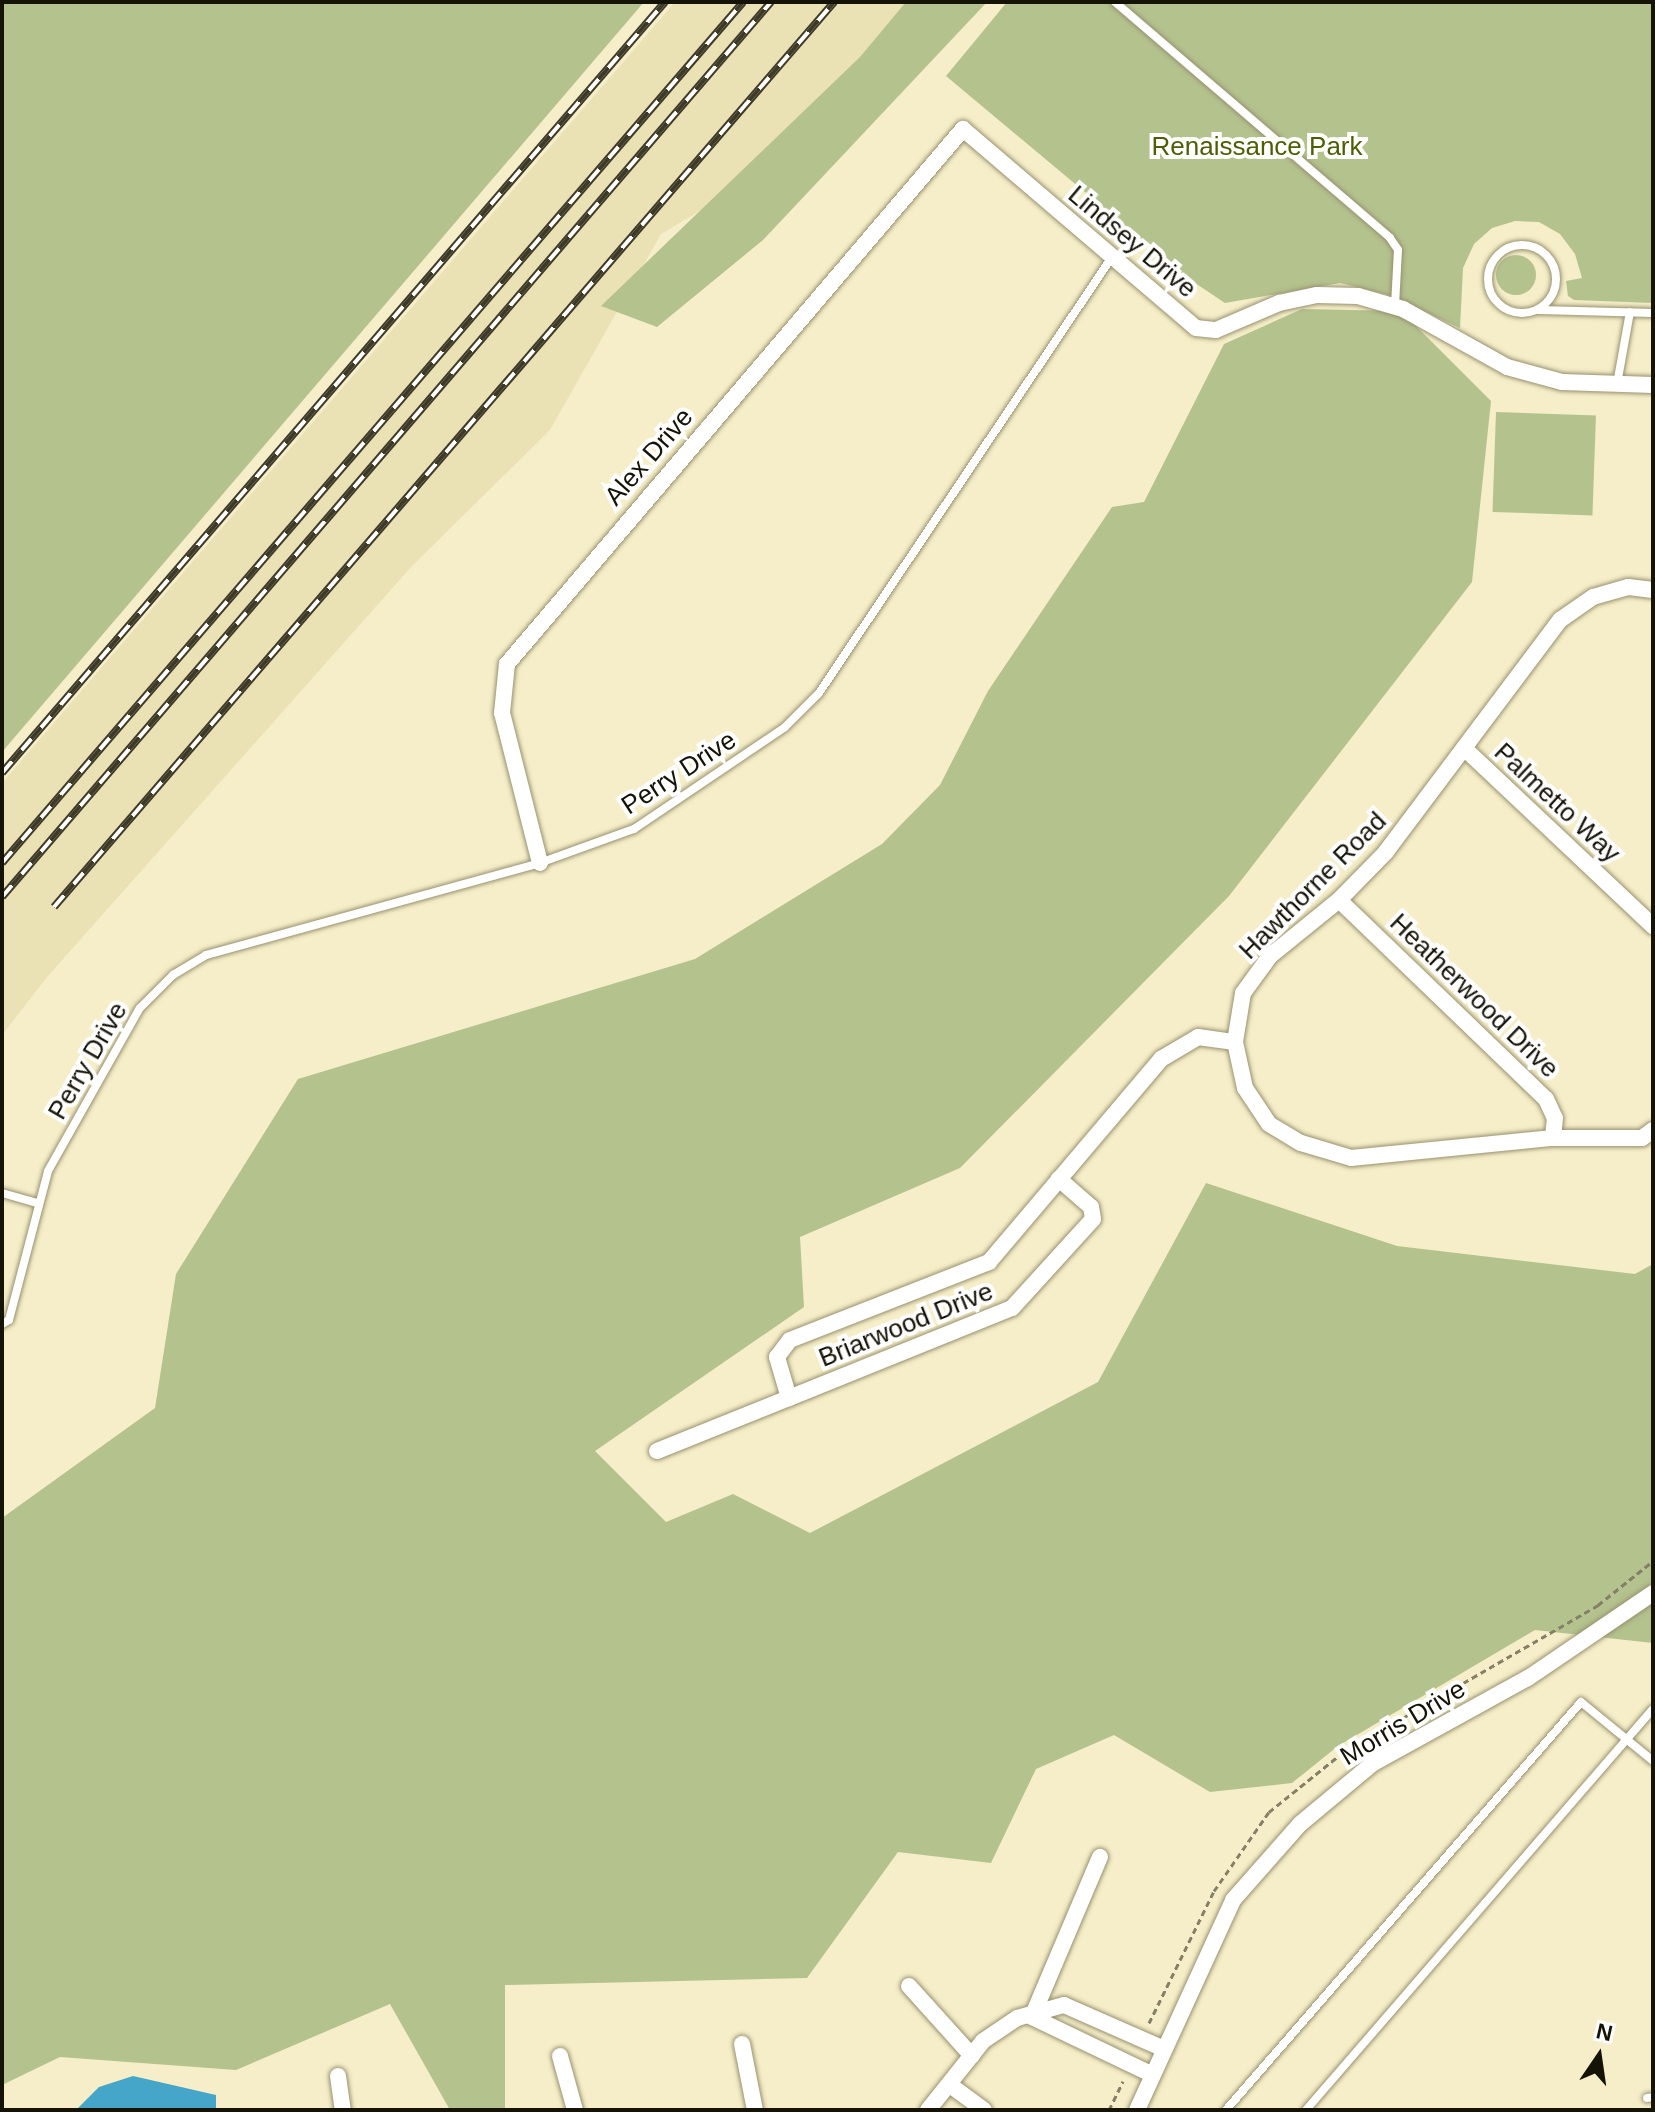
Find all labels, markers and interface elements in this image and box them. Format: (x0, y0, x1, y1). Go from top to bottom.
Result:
park label: Renaissance Park (1152, 131, 1362, 163)
street label: Lindsey Drive (1062, 179, 1202, 305)
street label: Alex Drive (598, 402, 700, 512)
street label: Perry Drive (616, 725, 742, 821)
street label: Palmetto Way (1488, 737, 1626, 869)
street label: Hawthorne Road (1233, 806, 1393, 966)
street label: Heatherwood Drive (1383, 907, 1565, 1085)
street label: Perry Drive (42, 997, 134, 1125)
street label: Briarwood Drive (814, 1276, 998, 1374)
street label: Morris Drive (1335, 1674, 1471, 1772)
north arrow (1559, 2016, 1639, 2096)
text: N (1594, 2018, 1615, 2046)

